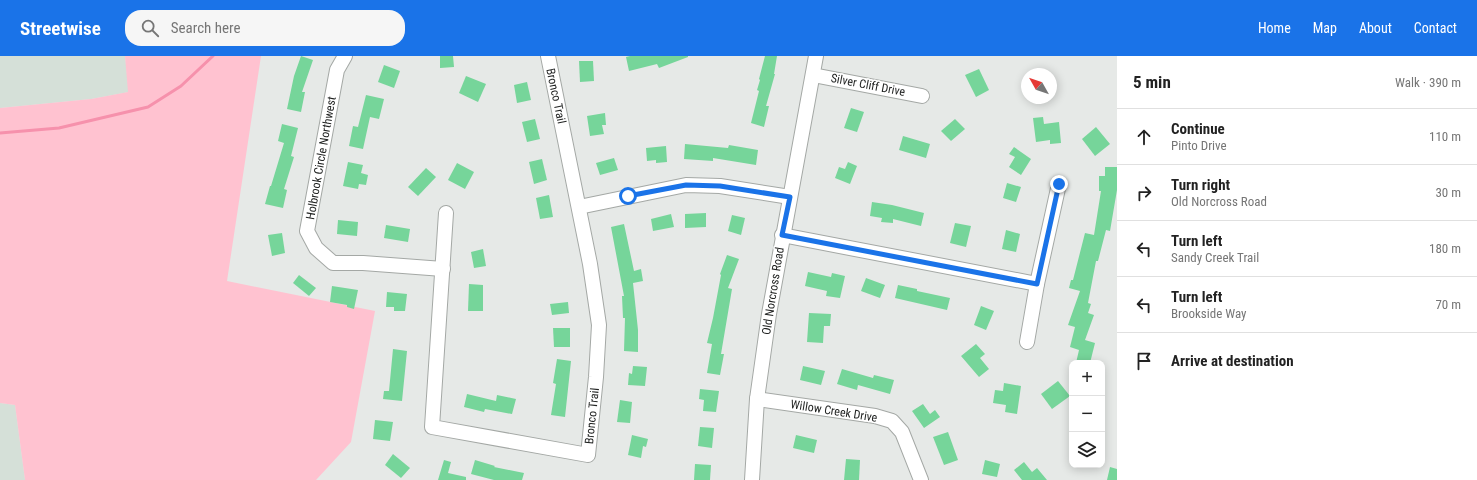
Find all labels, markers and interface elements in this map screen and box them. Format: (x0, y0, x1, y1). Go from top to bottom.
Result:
search box (125, 10, 405, 46)
text: Streetwise (20, 17, 101, 40)
icon: search (139, 17, 161, 39)
text: Search here (171, 19, 241, 37)
text: Home (1258, 20, 1291, 36)
text: Map (1313, 20, 1337, 36)
text: About (1359, 20, 1392, 36)
text: Contact (1414, 20, 1457, 36)
street label: Bronco Trail (543, 67, 569, 125)
north arrow (1021, 68, 1057, 104)
street label: Silver Cliff Drive (830, 71, 907, 99)
text: 5 min (1133, 72, 1171, 92)
text: Walk · 390 m (1395, 75, 1461, 90)
street label: Holbrook Circle Northwest (303, 95, 339, 221)
text: Continue (1171, 120, 1225, 138)
icon: ahead (1133, 126, 1155, 148)
text: 110 m (1429, 129, 1461, 144)
text: Pinto Drive (1171, 138, 1227, 153)
route end (1050, 175, 1068, 193)
text: Turn right (1171, 176, 1230, 194)
icon: right (1133, 182, 1155, 204)
text: 30 m (1435, 185, 1461, 200)
route start (619, 187, 637, 205)
text: Old Norcross Road (1171, 194, 1267, 209)
text: Turn left (1171, 232, 1222, 250)
icon: left (1133, 238, 1155, 260)
text: 180 m (1429, 241, 1461, 256)
street label: Old Norcross Road (759, 246, 787, 336)
text: Sandy Creek Trail (1171, 250, 1259, 265)
text: Turn left (1171, 288, 1222, 306)
icon: left (1133, 294, 1155, 316)
text: 70 m (1435, 297, 1461, 312)
text: Brookside Way (1171, 306, 1247, 321)
icon: arrive (1133, 350, 1155, 372)
text: Arrive at destination (1171, 352, 1294, 370)
map controls (1069, 360, 1105, 468)
button: + (1069, 360, 1105, 396)
street label: Bronco Trail (582, 387, 602, 445)
button: − (1069, 396, 1105, 432)
street label: Willow Creek Drive (790, 397, 879, 425)
button: layers (1069, 432, 1105, 468)

